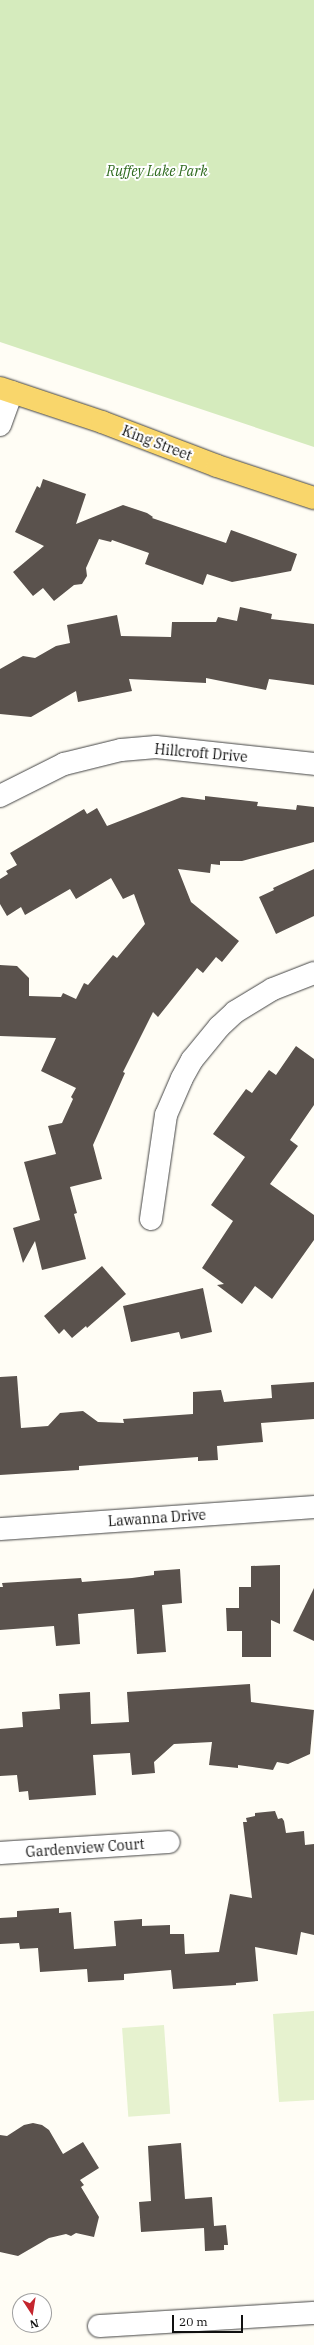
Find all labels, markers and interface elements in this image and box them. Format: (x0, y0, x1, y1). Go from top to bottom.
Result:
park label: Ruffey Lake Park (106, 163, 208, 179)
street label: King Street (120, 422, 194, 464)
street label: Hillcroft Drive (154, 741, 248, 765)
street label: Lawanna Drive (107, 1506, 207, 1530)
street label: Gardenview Court (25, 1835, 145, 1861)
north arrow (12, 2293, 52, 2333)
scale bar (174, 2307, 245, 2333)
text: 20 m (179, 2314, 208, 2329)
text: N (29, 2316, 40, 2332)

